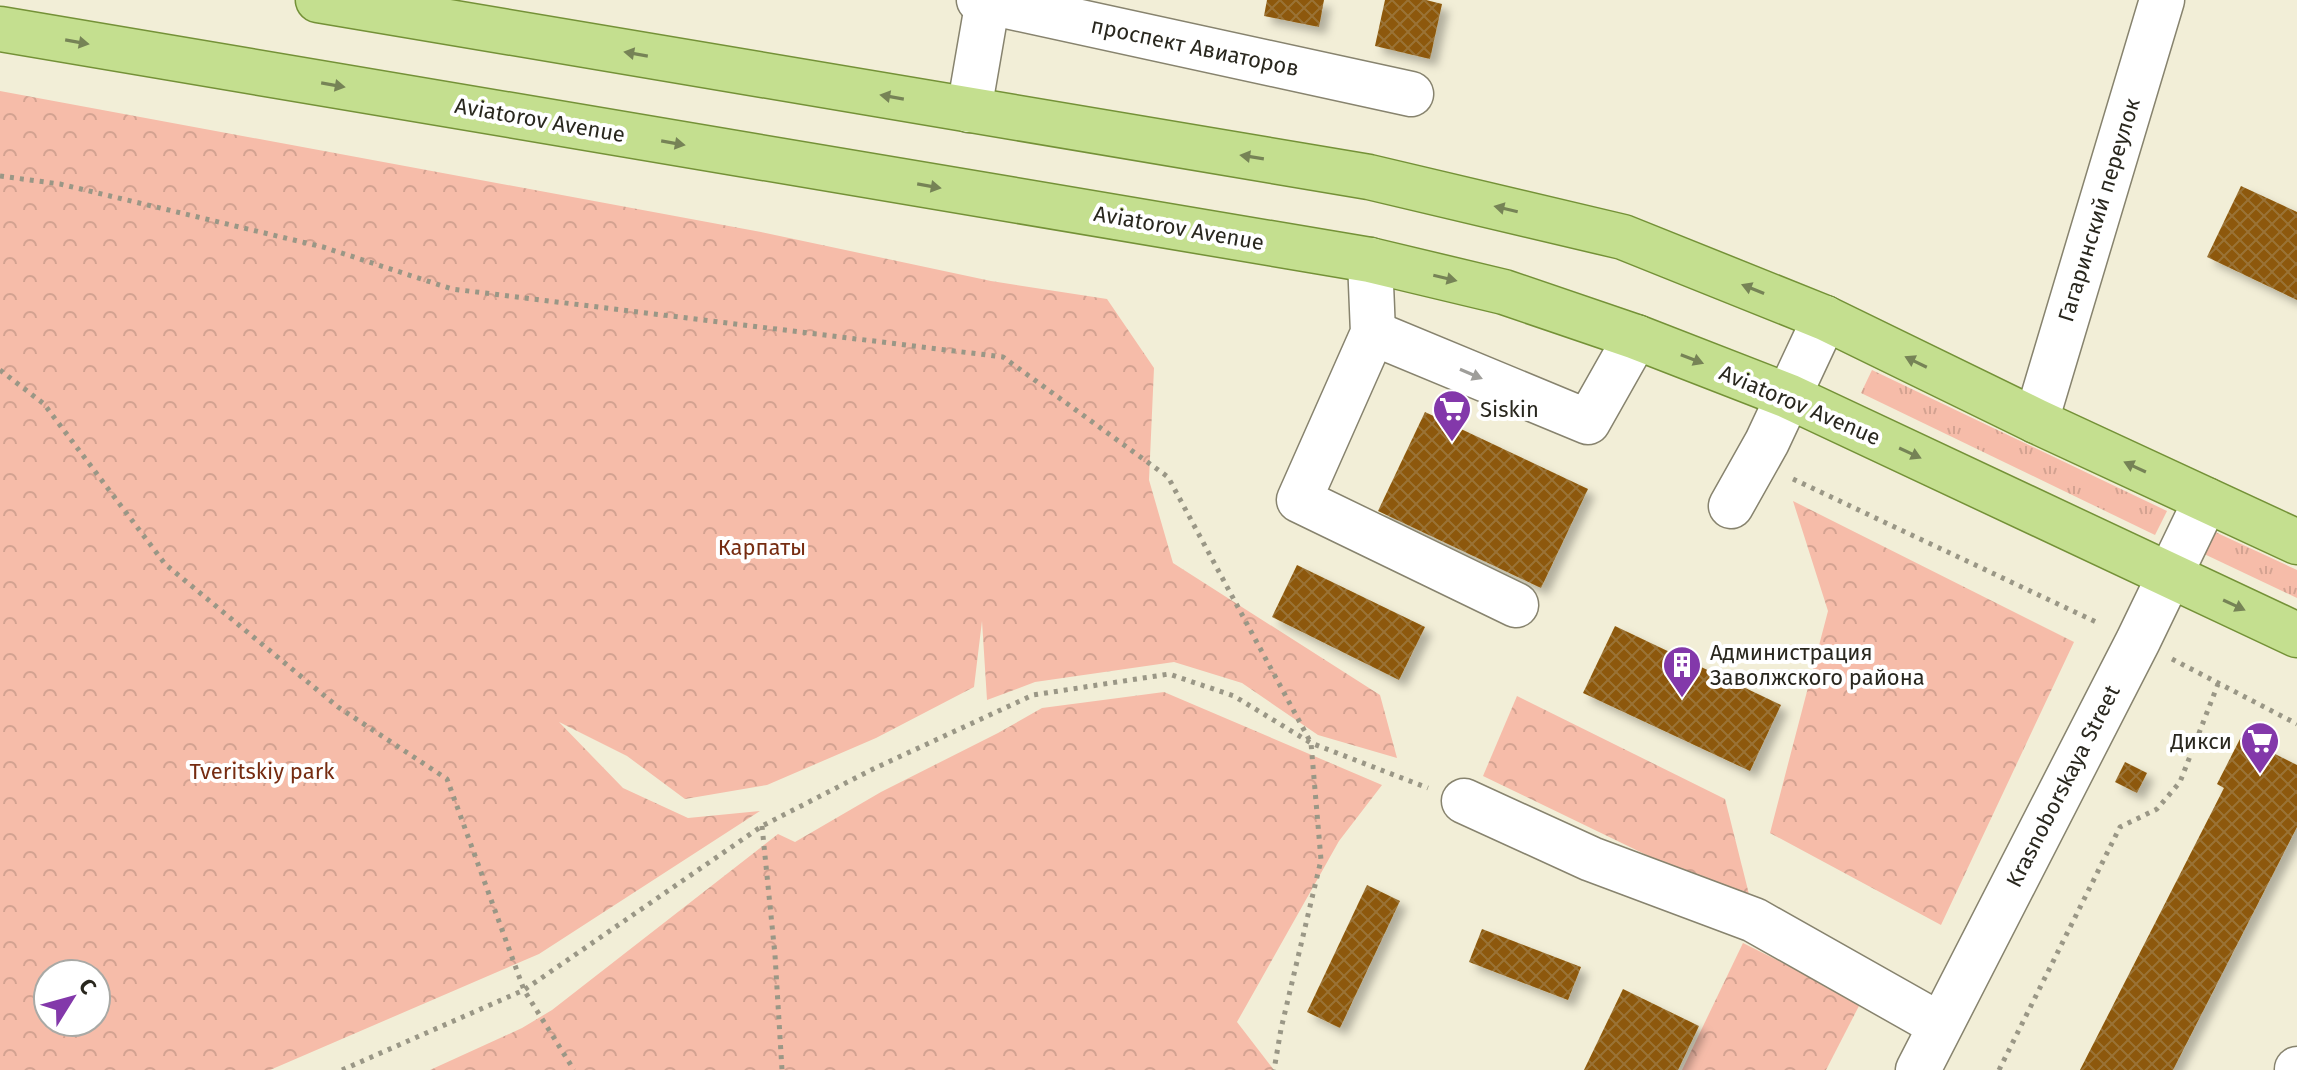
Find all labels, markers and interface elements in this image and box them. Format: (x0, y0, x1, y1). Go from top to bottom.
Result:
street label: проспект Авиаторов (1089, 12, 1301, 82)
one-way arrow (65, 37, 90, 49)
one-way arrow (623, 47, 648, 59)
one-way arrow (321, 80, 346, 92)
one-way arrow (879, 90, 904, 102)
street label: Aviatorov Avenue (453, 92, 627, 148)
street label: Гагаринский переулок (2052, 94, 2146, 325)
one-way arrow (660, 137, 685, 149)
one-way arrow (1239, 150, 1264, 163)
one-way arrow (917, 180, 942, 193)
street label: Aviatorov Avenue (1092, 200, 1266, 256)
one-way arrow (1494, 202, 1519, 215)
one-way arrow (1433, 272, 1458, 285)
one-way arrow (1741, 282, 1765, 295)
one-way arrow (1680, 353, 1704, 366)
one-way arrow (1904, 355, 1928, 369)
street label: Aviatorov Avenue (1715, 359, 1885, 451)
one-way arrow (1459, 367, 1483, 380)
supermarket icon: Siskin (1431, 388, 1473, 443)
place label: Siskin (1480, 396, 1539, 423)
one-way arrow (1898, 446, 1921, 460)
one-way arrow (2123, 460, 2147, 474)
park label: Карпаты (718, 534, 806, 561)
one-way arrow (2222, 598, 2245, 612)
place label: Администрация Заволжского района (1710, 639, 1925, 691)
building icon: Администрация Заволжского района (1661, 644, 1703, 699)
street label: Krasnoborskaya Street (2000, 680, 2126, 892)
supermarket icon: Дикси (2239, 720, 2281, 775)
place label: Дикси (2169, 728, 2232, 755)
park label: Tveritskiy park (190, 758, 335, 785)
north arrow (32, 958, 112, 1038)
text: С (73, 973, 102, 1000)

